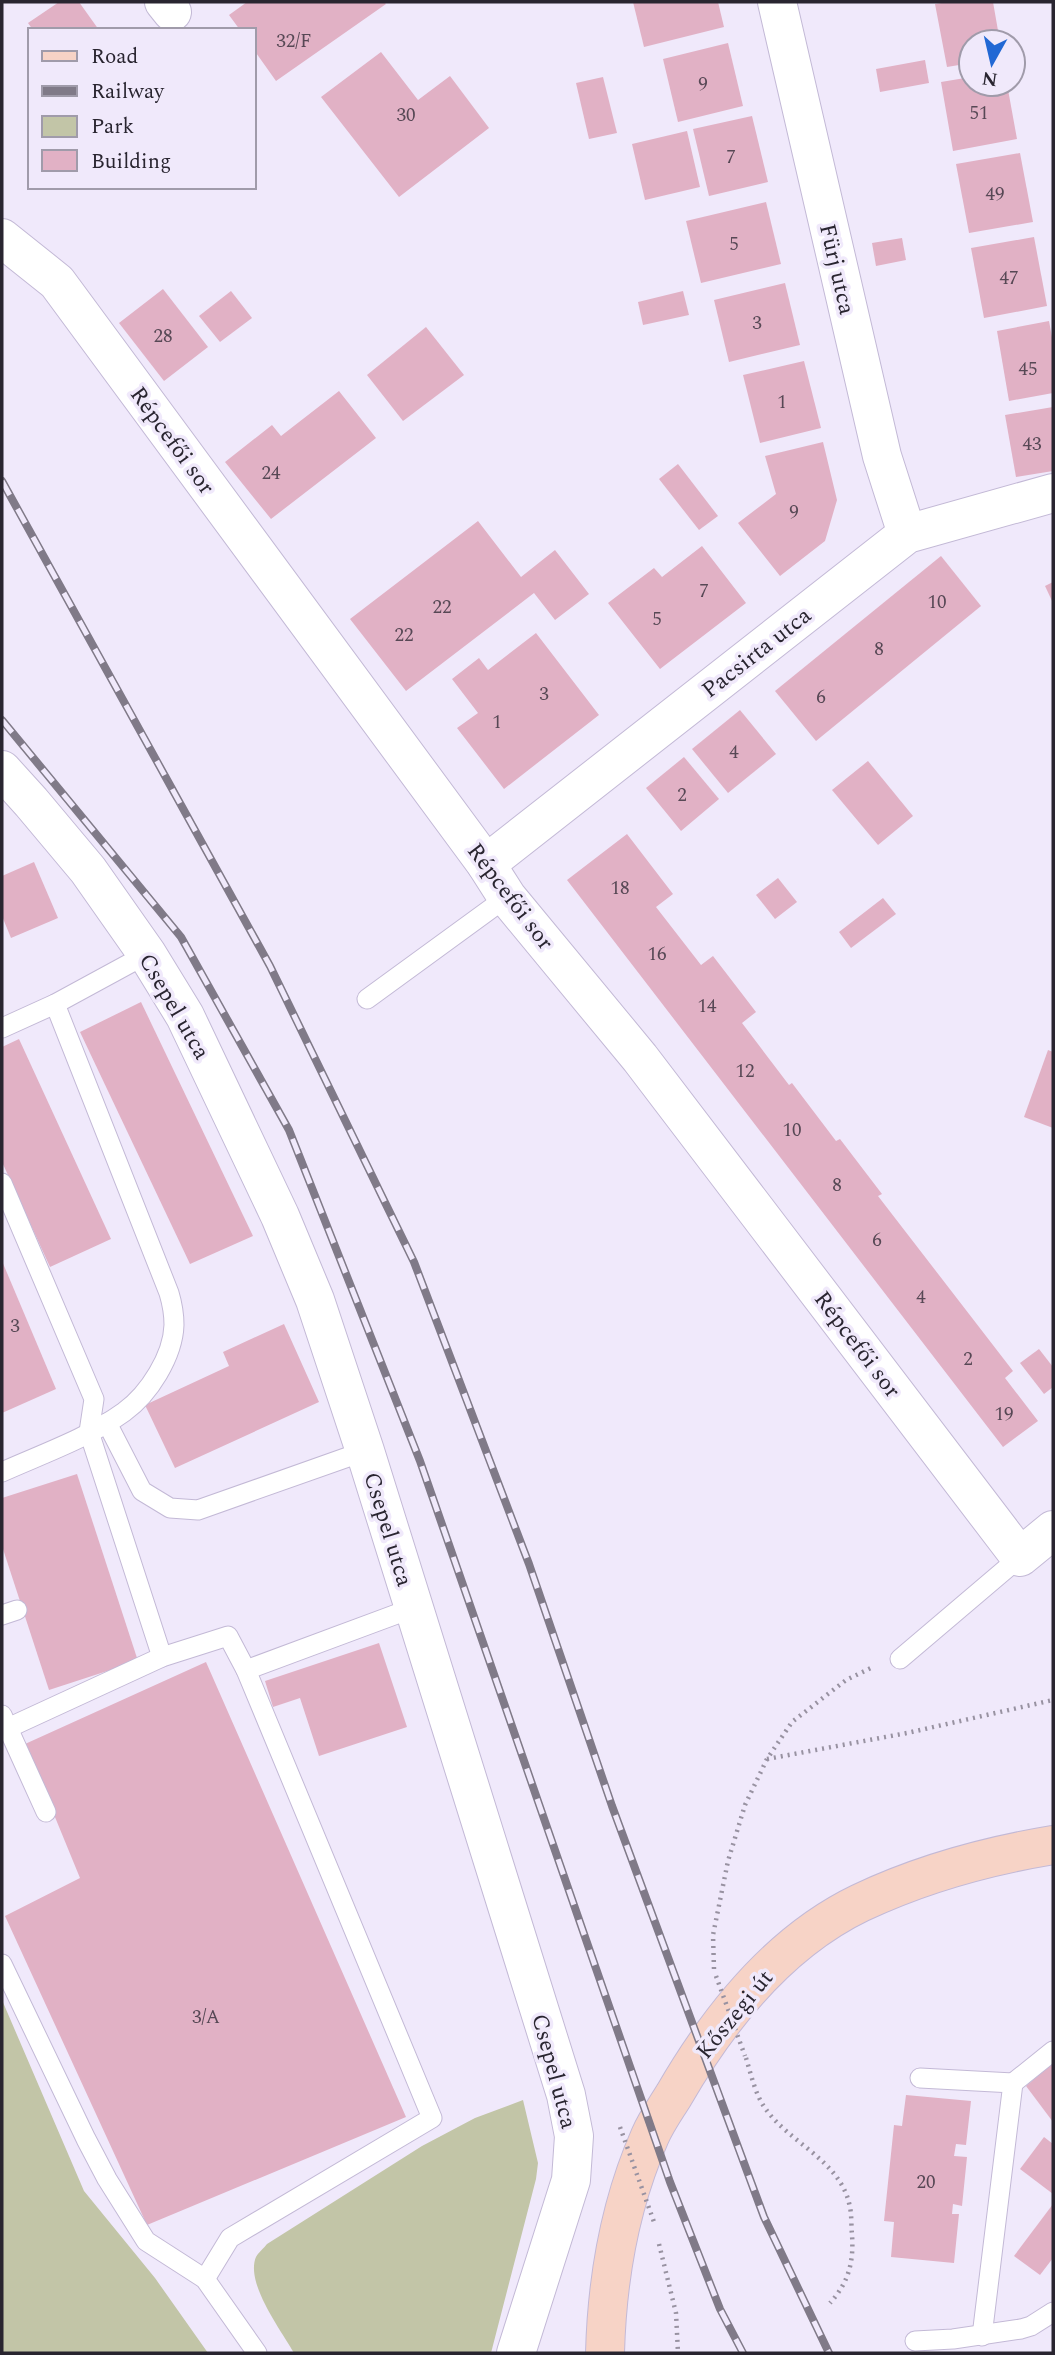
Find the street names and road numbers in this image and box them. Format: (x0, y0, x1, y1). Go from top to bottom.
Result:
street label: Fürj utca (809, 220, 864, 318)
street label: Répcefői sor (120, 379, 223, 502)
street label: Pacsirta utca (694, 599, 819, 707)
street label: Répcefői sor (458, 836, 562, 958)
street label: Csepel utca (129, 947, 218, 1067)
street label: Répcefői sor (805, 1284, 909, 1406)
street label: Csepel utca (354, 1468, 422, 1591)
street label: Kőszegi út (688, 1962, 782, 2067)
street label: Csepel utca (521, 2010, 586, 2133)

